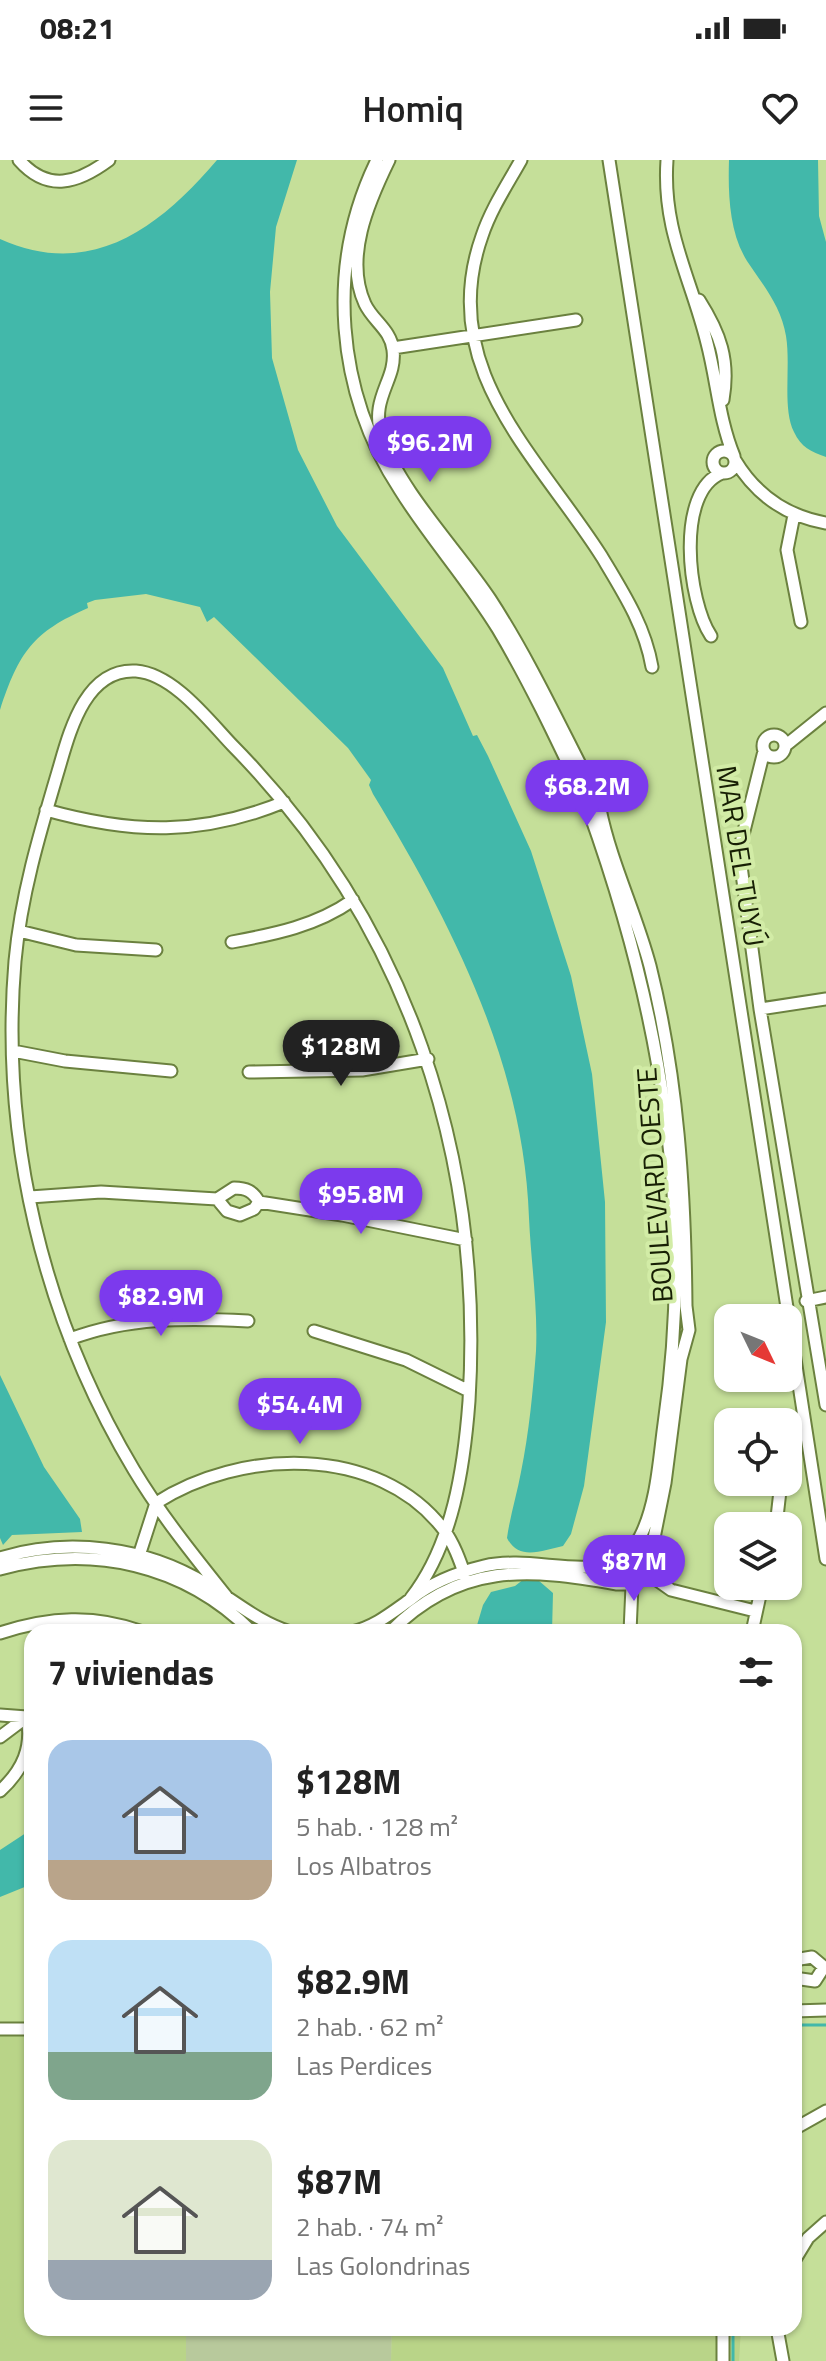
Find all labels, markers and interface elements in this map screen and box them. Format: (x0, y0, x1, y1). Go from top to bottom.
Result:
text: 08:21 (40, 5, 115, 51)
text: Homiq (362, 81, 464, 136)
icon: menu (24, 86, 68, 130)
icon: heart (758, 86, 802, 130)
pin: $96.2M (365, 416, 495, 484)
text: $96.2M (386, 422, 474, 461)
pin: $68.2M (522, 760, 652, 828)
street label: MAR DEL TUYÚ (705, 762, 777, 950)
text: $68.2M (543, 766, 631, 805)
pin: $128M (285, 1020, 397, 1088)
text: $128M (301, 1026, 381, 1065)
street label: BOULEVARD OESTE (624, 1066, 684, 1304)
pin: $95.8M (296, 1168, 426, 1236)
text: $95.8M (317, 1174, 405, 1213)
pin: $82.9M (96, 1270, 226, 1338)
text: $82.9M (117, 1276, 205, 1315)
north arrow (714, 1304, 802, 1392)
map controls (714, 1304, 802, 1600)
pin: $54.4M (235, 1378, 365, 1446)
text: $54.4M (256, 1384, 344, 1423)
button: locate (714, 1408, 802, 1496)
button: layers (714, 1512, 802, 1600)
pin: $87M (587, 1535, 681, 1603)
text: $87M (601, 1541, 667, 1580)
text: 7 viviendas (48, 1646, 214, 1698)
icon: filters (734, 1650, 778, 1694)
text: $128M (296, 1755, 401, 1807)
icon: home (112, 1772, 208, 1868)
text: 5 hab. · 128 m² (296, 1807, 458, 1846)
text: Los Albatros (296, 1846, 432, 1885)
text: $82.9M (296, 1955, 410, 2007)
icon: home (112, 1972, 208, 2068)
text: 2 hab. · 62 m² (296, 2007, 444, 2046)
text: Las Perdices (296, 2046, 432, 2085)
text: $87M (296, 2155, 382, 2207)
icon: home (112, 2172, 208, 2268)
text: 2 hab. · 74 m² (296, 2207, 444, 2246)
text: Las Golondrinas (296, 2246, 470, 2285)

